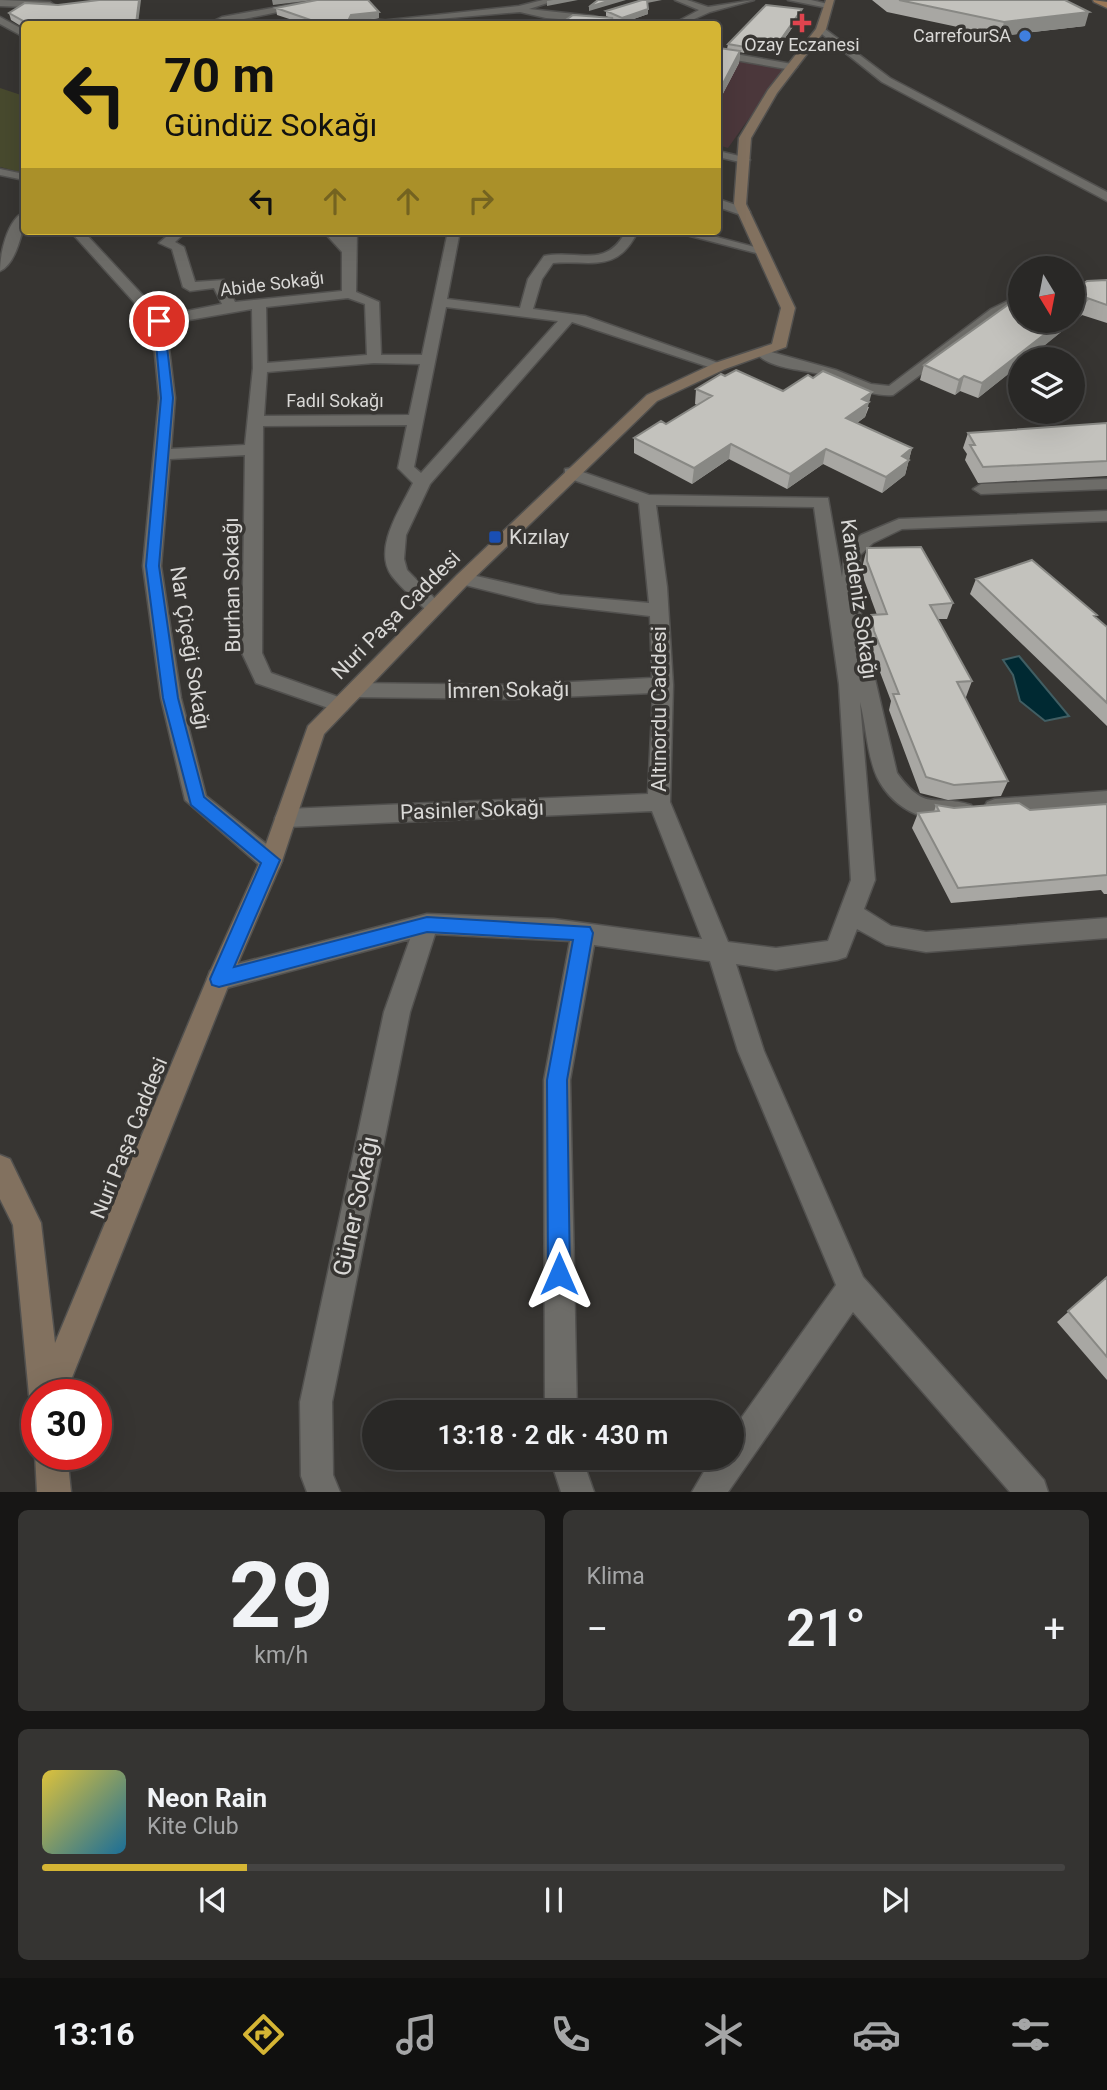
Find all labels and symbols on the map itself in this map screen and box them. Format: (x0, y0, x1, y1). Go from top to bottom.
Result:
marker: Ozay Eczanesi (794, 15, 810, 31)
place label: CarrefourSA (913, 25, 1011, 46)
marker: CarrefourSA (1017, 28, 1033, 44)
place label: Ozay Eczanesi (744, 34, 860, 55)
north arrow (1008, 256, 1085, 332)
street label: Abide Sokağı (219, 267, 325, 300)
pin (129, 291, 189, 351)
street label: Fadıl Sokağı (286, 390, 384, 411)
street label: Burhan Sokağı (219, 517, 245, 653)
street label: Karadeniz Sokağı (836, 517, 882, 681)
place label: Kızılay (509, 525, 569, 549)
marker: Kızılay (487, 529, 503, 545)
street label: Nuri Paşa Caddesi (327, 546, 465, 684)
street label: Nar Çiçeği Sokağı (165, 565, 215, 731)
street label: Altınordu Caddesi (647, 626, 671, 792)
street label: İmren Sokağı (447, 677, 569, 703)
street label: Pasinler Sokağı (400, 795, 544, 825)
street label: Nuri Paşa Caddesi (86, 1054, 172, 1222)
street label: Güner Sokağı (328, 1134, 384, 1278)
position arrow (522, 1237, 596, 1311)
speed limit sign: 30 (21, 1379, 112, 1470)

